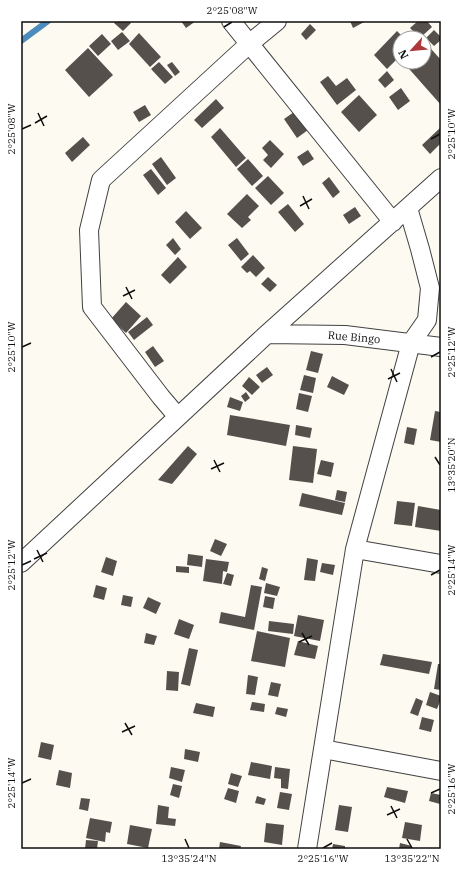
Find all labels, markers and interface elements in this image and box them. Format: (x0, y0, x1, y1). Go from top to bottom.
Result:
text: 2°25'08"W (206, 4, 258, 17)
north arrow (392, 30, 432, 70)
text: N (395, 47, 411, 62)
text: 2°25'08"W (5, 103, 18, 155)
text: 2°25'10"W (445, 108, 458, 160)
text: 2°25'10"W (5, 321, 18, 373)
text: 2°25'12"W (445, 326, 458, 378)
street label: Rue Bingo (327, 328, 381, 346)
text: 13°35'20"N (445, 437, 458, 493)
text: 2°25'12"W (5, 539, 18, 591)
text: 2°25'14"W (445, 544, 458, 596)
text: 2°25'14"W (5, 757, 18, 809)
text: 2°25'16"W (445, 763, 458, 815)
text: 13°35'24"N (162, 852, 217, 865)
text: 2°25'16"W (297, 852, 349, 865)
text: 13°35'22"N (385, 852, 440, 865)

